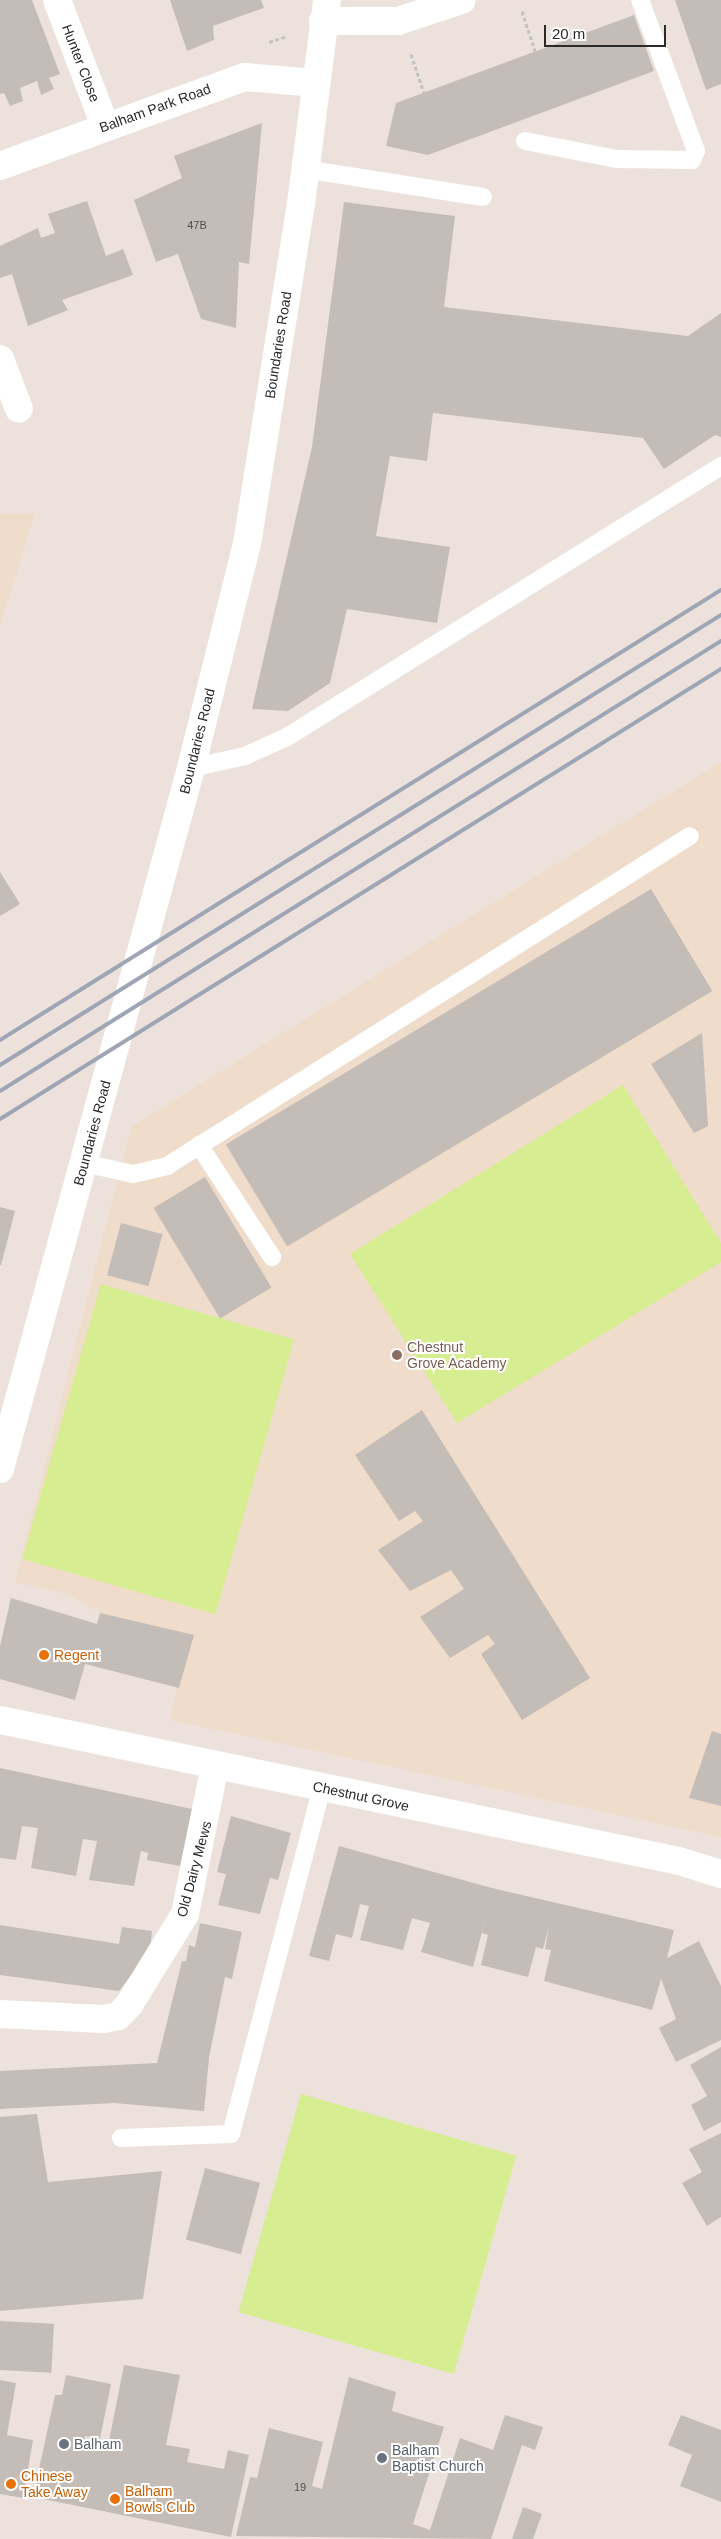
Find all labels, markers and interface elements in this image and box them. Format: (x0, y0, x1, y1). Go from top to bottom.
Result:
scale bar (546, 15, 668, 47)
street label: Hunter Close (59, 22, 103, 104)
text: 20 m (552, 25, 585, 42)
street label: Balham Park Road (97, 80, 213, 136)
house number: 47B (187, 218, 207, 232)
street label: Boundaries Road (261, 290, 295, 400)
street label: Boundaries Road (176, 686, 218, 796)
street label: Boundaries Road (70, 1079, 114, 1187)
place label: Chestnut Grove Academy (407, 1339, 507, 1371)
marker: Chestnut Grove Academy (391, 1349, 403, 1361)
place label: Regent (54, 1647, 99, 1663)
marker: Regent (38, 1649, 50, 1661)
street label: Chestnut Grove (311, 1778, 411, 1814)
street label: Old Dairy Mews (173, 1819, 215, 1919)
place label: Balham (74, 2436, 121, 2452)
marker: Balham (58, 2438, 70, 2450)
place label: Balham Baptist Church (392, 2442, 484, 2474)
marker: Balham Baptist Church (376, 2452, 388, 2464)
place label: Chinese Take Away (21, 2468, 88, 2500)
marker: Chinese Take Away (5, 2478, 17, 2490)
house number: 19 (294, 2480, 306, 2494)
place label: Balham Bowls Club (125, 2483, 195, 2516)
marker: Balham Bowls Club (109, 2493, 121, 2505)

